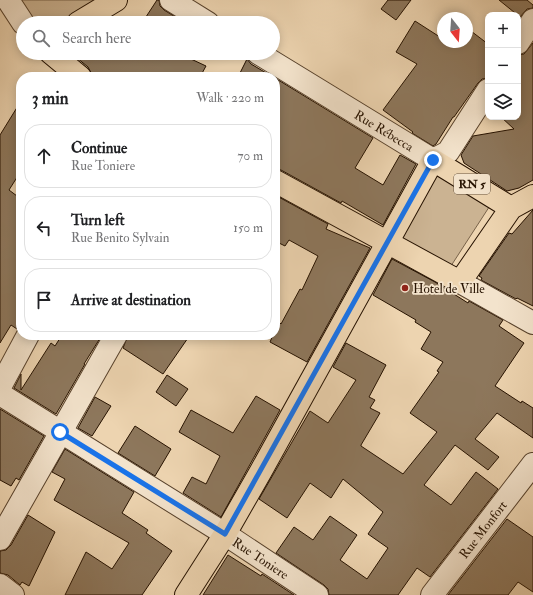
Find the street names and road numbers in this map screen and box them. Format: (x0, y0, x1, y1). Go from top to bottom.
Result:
street label: Rue Rébecca (351, 107, 417, 156)
road number: RN 5 (454, 174, 490, 194)
street label: Rue Monfort (456, 498, 511, 562)
street label: Rue Toniere (229, 534, 292, 583)

